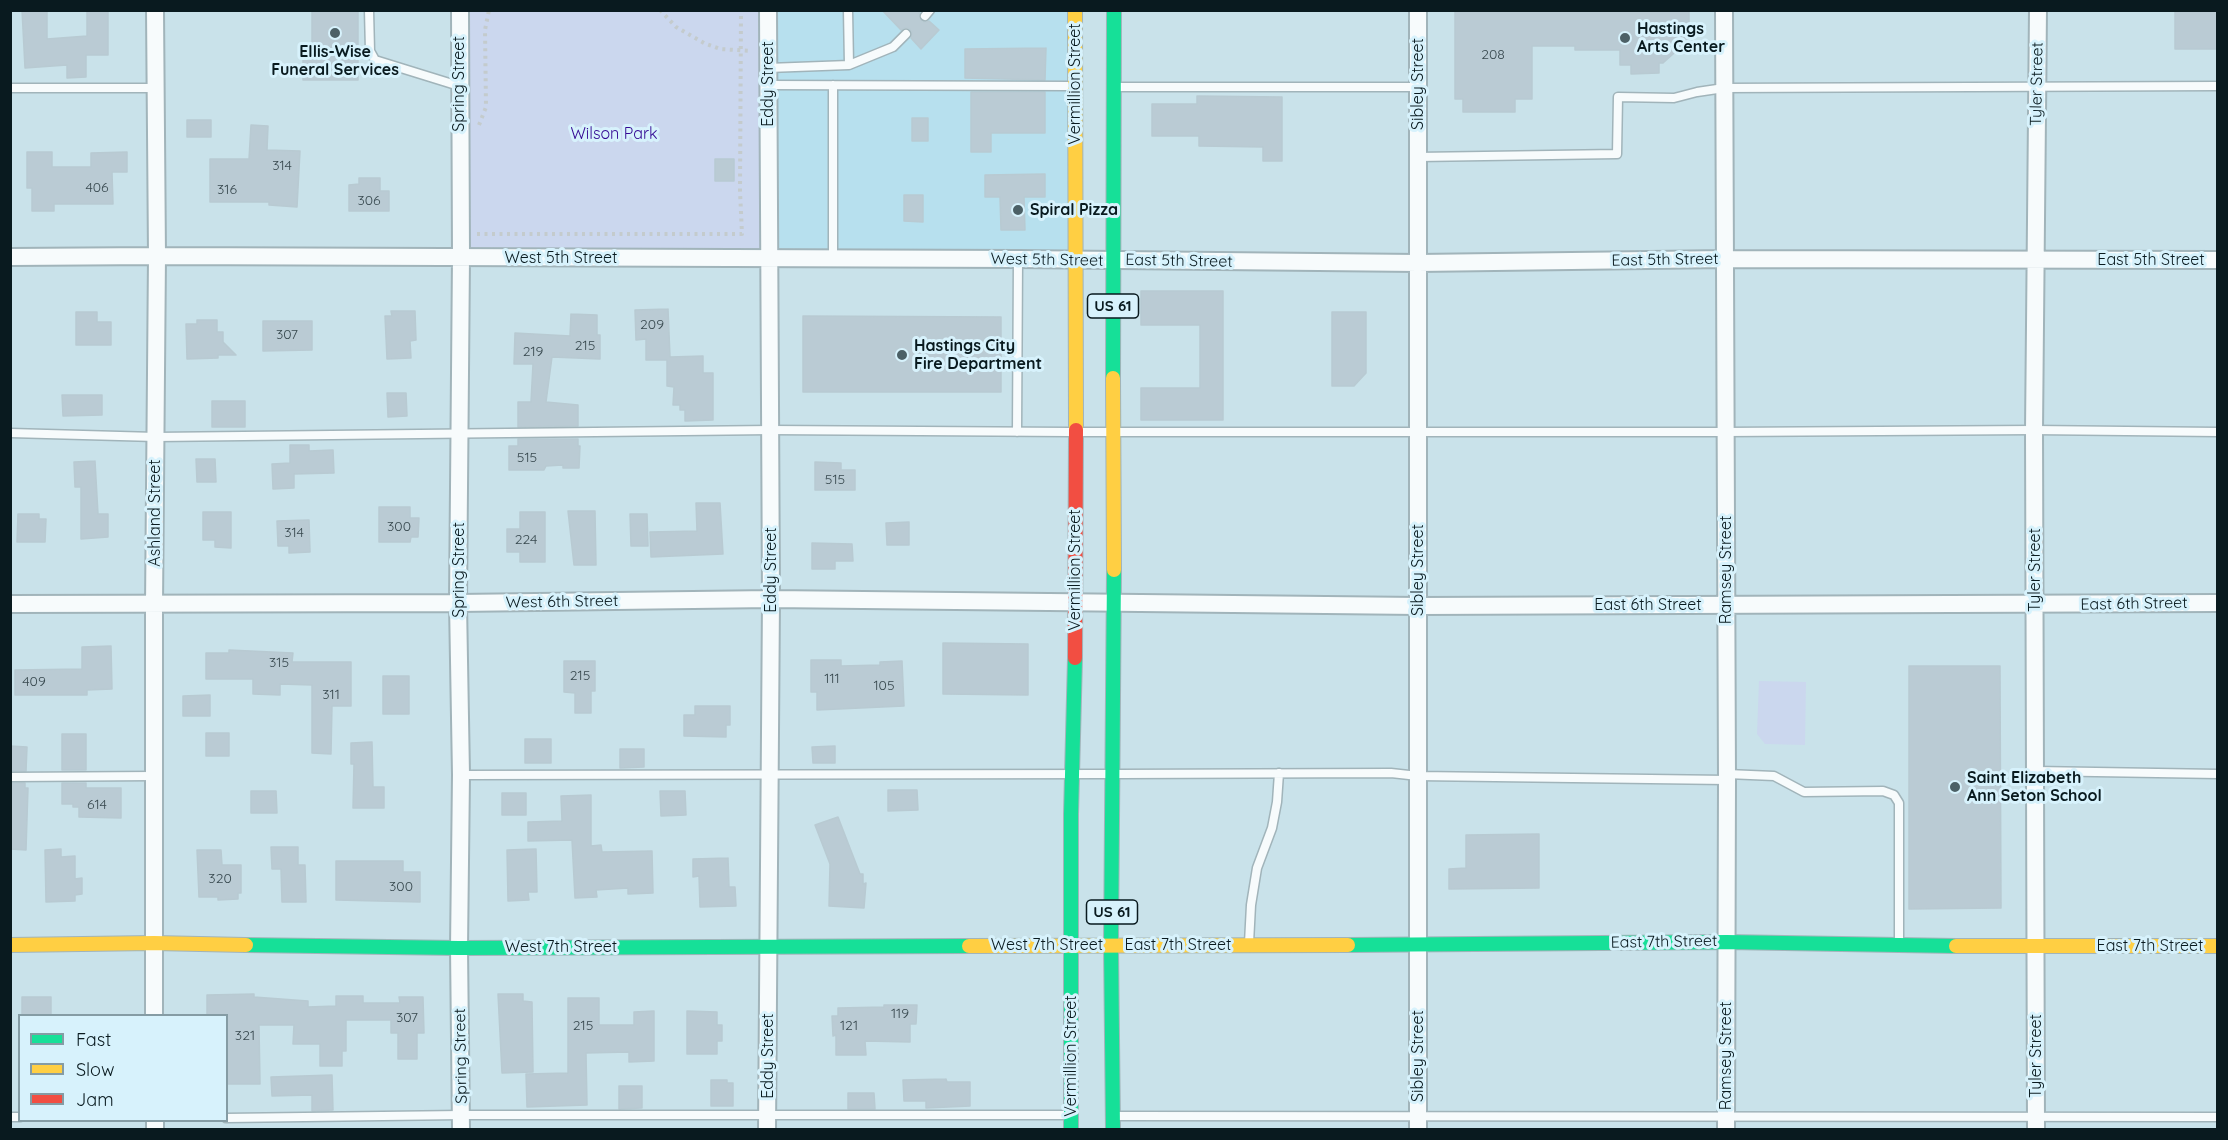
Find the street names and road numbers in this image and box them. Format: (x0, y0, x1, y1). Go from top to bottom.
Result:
street label: Vermillion Street (1065, 23, 1085, 145)
street label: Spring Street (449, 36, 469, 132)
street label: Sibley Street (1408, 38, 1428, 130)
street label: Eddy Street (758, 41, 778, 127)
street label: Tyler Street (2027, 42, 2047, 126)
street label: West 5th Street (505, 248, 617, 268)
street label: West 5th Street (990, 249, 1104, 271)
street label: East 5th Street (1611, 249, 1719, 271)
street label: East 5th Street (1125, 250, 1233, 272)
street label: East 5th Street (2097, 250, 2205, 270)
road number: US 61 (1088, 294, 1138, 318)
street label: Ashland Street (145, 459, 165, 567)
street label: Vermillion Street (1065, 509, 1085, 631)
street label: Ramsey Street (1716, 516, 1736, 624)
street label: Spring Street (449, 522, 469, 618)
street label: Sibley Street (1408, 524, 1428, 616)
street label: Eddy Street (761, 527, 781, 613)
street label: Tyler Street (2025, 528, 2045, 612)
street label: West 6th Street (505, 591, 619, 613)
street label: East 6th Street (2080, 593, 2188, 615)
street label: East 6th Street (1594, 595, 1702, 615)
road number: US 61 (1086, 900, 1138, 924)
street label: East 7th Street (1610, 931, 1718, 953)
street label: West 7th Street (991, 935, 1103, 955)
street label: East 7th Street (1125, 935, 1231, 955)
street label: East 7th Street (2097, 936, 2203, 956)
street label: West 7th Street (505, 937, 617, 957)
street label: Vermillion Street (1061, 995, 1081, 1117)
street label: Ramsey Street (1716, 1002, 1736, 1110)
street label: Spring Street (451, 1008, 471, 1104)
street label: Sibley Street (1408, 1010, 1428, 1102)
street label: Eddy Street (758, 1013, 778, 1099)
street label: Tyler Street (2026, 1014, 2046, 1098)

